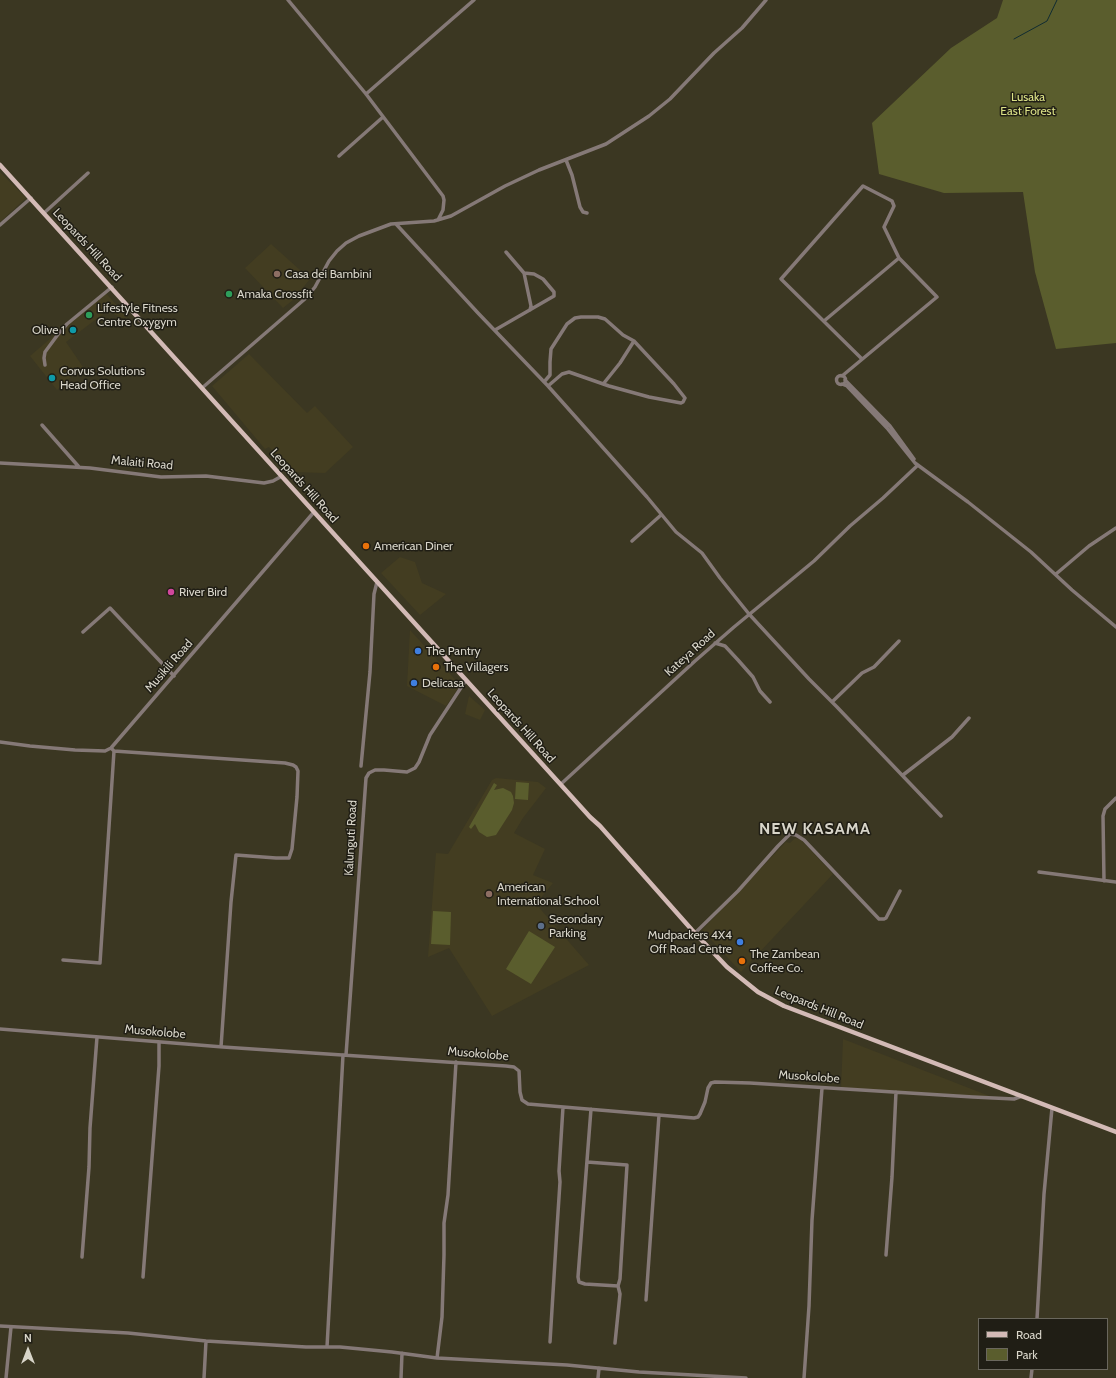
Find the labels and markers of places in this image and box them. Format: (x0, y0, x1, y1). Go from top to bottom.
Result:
place label: Casa dei Bambini (285, 267, 372, 281)
marker: Casa dei Bambini (272, 269, 282, 279)
place label: Amaka Crossfit (237, 287, 312, 301)
marker: Amaka Crossfit (224, 289, 234, 299)
place label: Lifestyle Fitness Centre Oxygym (97, 301, 178, 329)
marker: Lifestyle Fitness Centre Oxygym (84, 310, 94, 320)
place label: Olive 1 (32, 323, 65, 337)
marker: Olive 1 (68, 325, 78, 335)
place label: Corvus Solutions Head Office (60, 364, 145, 392)
marker: Corvus Solutions Head Office (47, 373, 57, 383)
place label: American Diner (374, 539, 453, 553)
marker: American Diner (361, 541, 371, 551)
place label: River Bird (179, 585, 227, 599)
marker: River Bird (166, 587, 176, 597)
place label: The Pantry (426, 644, 481, 658)
marker: The Pantry (413, 646, 423, 656)
place label: The Villagers (444, 660, 508, 674)
marker: The Villagers (431, 662, 441, 672)
place label: Delicasa (422, 676, 464, 690)
marker: Delicasa (409, 678, 419, 688)
place label: American International School (497, 880, 599, 908)
marker: American International School (484, 889, 494, 899)
place label: Secondary Parking (549, 912, 603, 940)
marker: Secondary Parking (536, 921, 546, 931)
place label: Mudpackers 4X4 Off Road Centre (648, 928, 732, 956)
marker: Mudpackers 4X4 Off Road Centre (735, 937, 745, 947)
place label: The Zambean Coffee Co. (750, 947, 820, 975)
marker: The Zambean Coffee Co. (737, 956, 747, 966)

